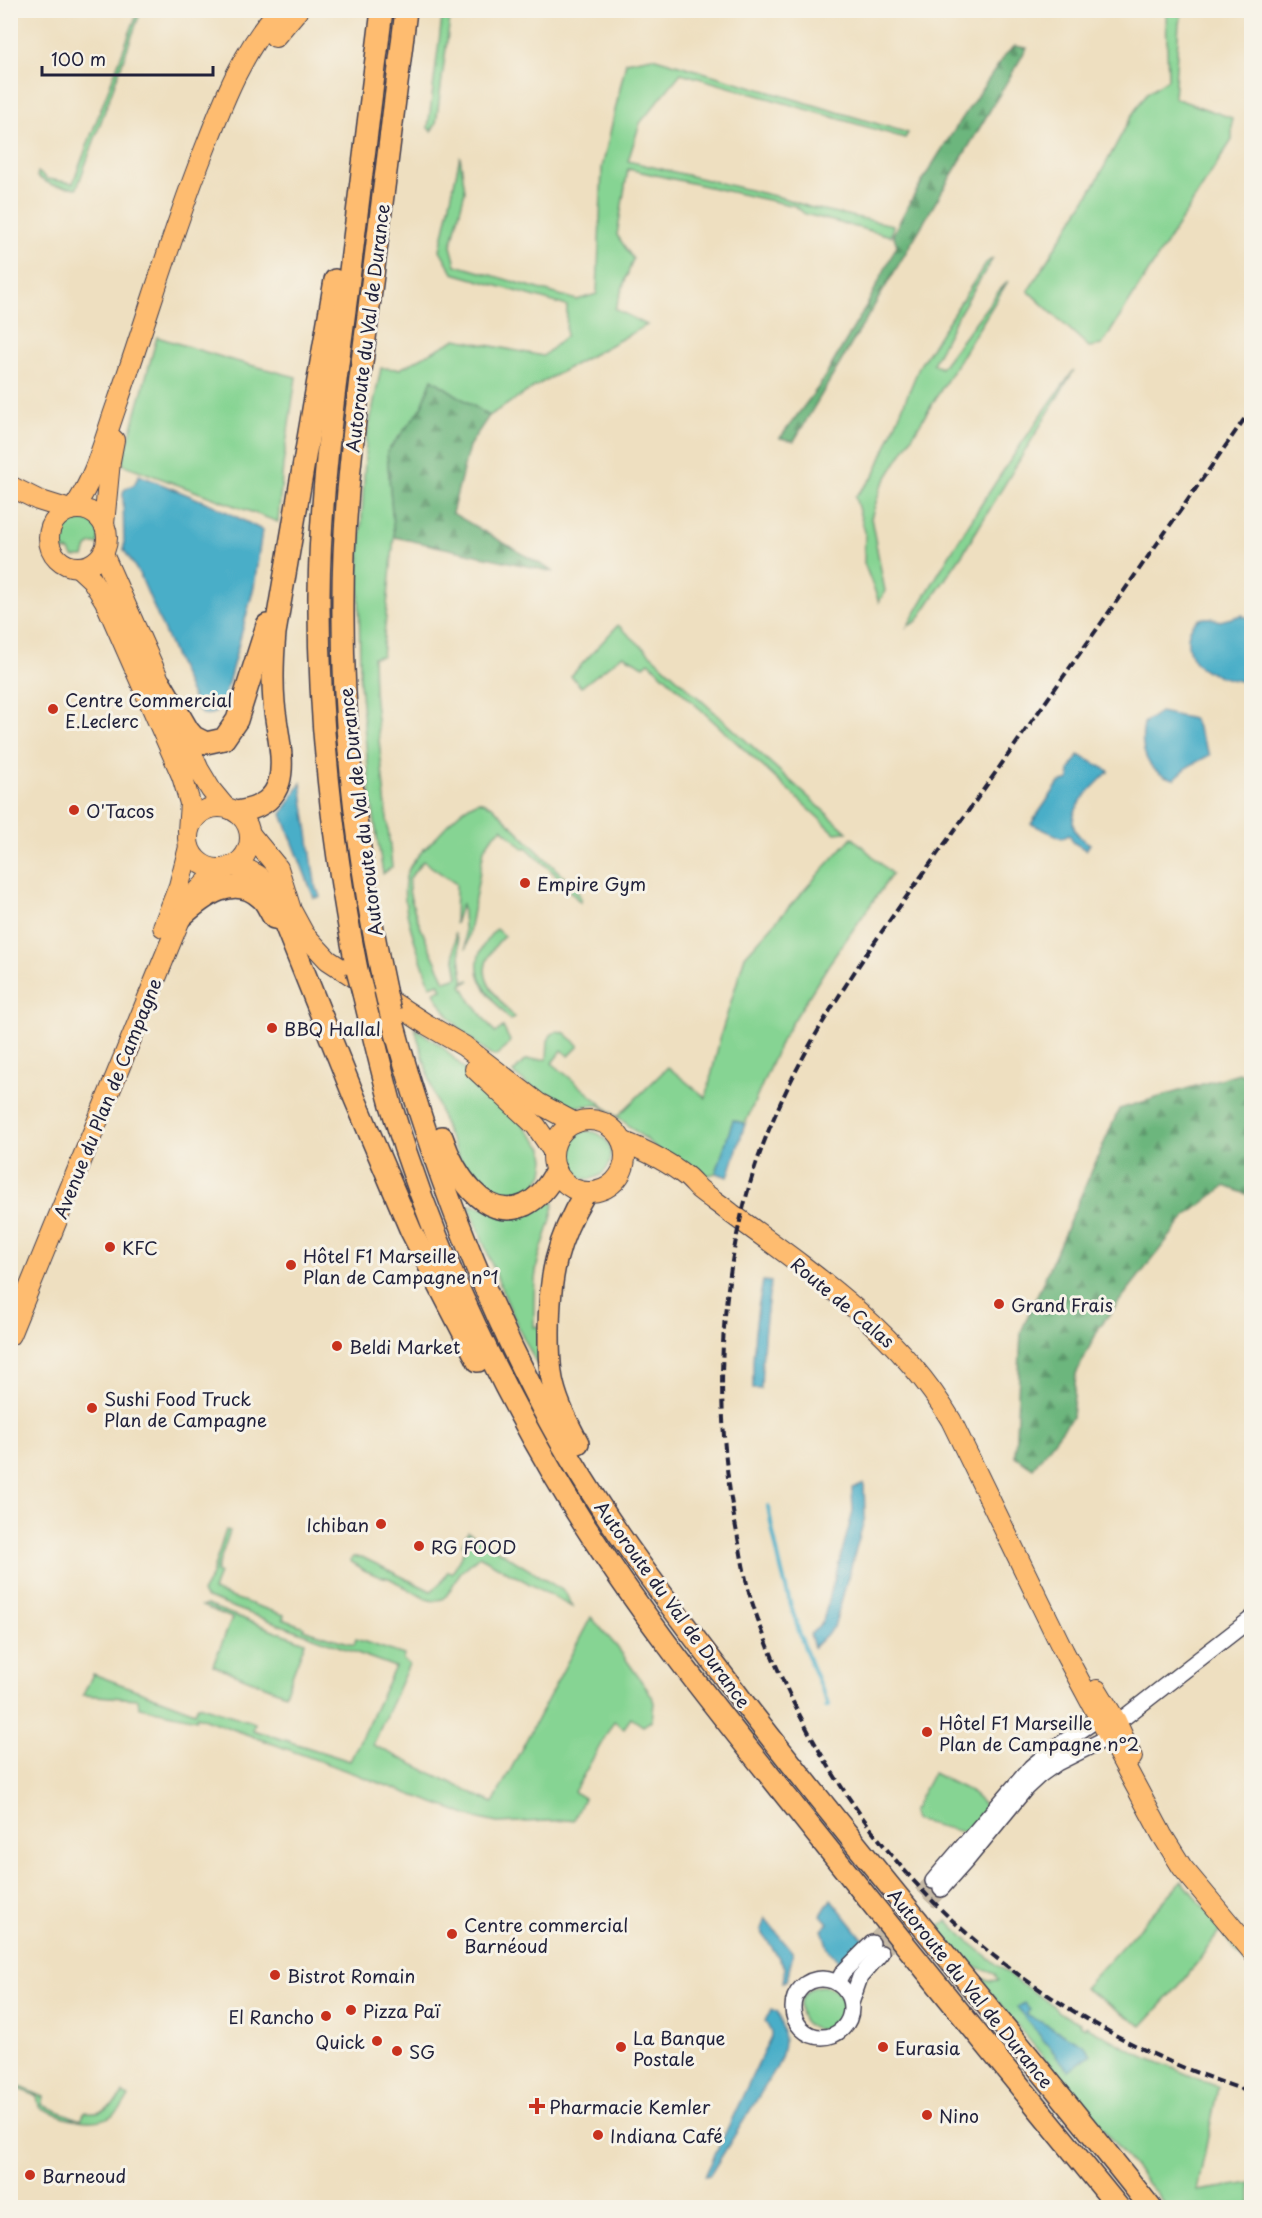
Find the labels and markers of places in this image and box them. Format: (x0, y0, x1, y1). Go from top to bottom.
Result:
place label: Centre Commercial E.Leclerc (65, 686, 232, 734)
marker: Centre Commercial E.Leclerc (46, 702, 60, 716)
place label: O'Tacos (86, 797, 154, 824)
marker: O'Tacos (67, 803, 81, 817)
place label: Empire Gym (537, 870, 646, 897)
marker: Empire Gym (518, 876, 532, 890)
place label: BBQ Hallal (284, 1015, 381, 1042)
marker: BBQ Hallal (265, 1021, 279, 1035)
place label: KFC (122, 1234, 158, 1261)
marker: KFC (103, 1240, 117, 1254)
place label: Hôtel F1 Marseille Plan de Campagne n°1 (303, 1242, 499, 1290)
marker: Hôtel F1 Marseille Plan de Campagne n°1 (284, 1258, 298, 1272)
place label: Grand Frais (1011, 1291, 1113, 1318)
marker: Grand Frais (992, 1297, 1006, 1311)
place label: Beldi Market (349, 1333, 460, 1360)
marker: Beldi Market (330, 1339, 344, 1353)
place label: Sushi Food Truck Plan de Campagne (104, 1385, 267, 1433)
marker: Sushi Food Truck Plan de Campagne (85, 1401, 99, 1415)
place label: Ichiban (307, 1511, 369, 1538)
marker: Ichiban (374, 1517, 388, 1531)
place label: RG FOOD (431, 1533, 516, 1560)
marker: RG FOOD (412, 1539, 426, 1553)
place label: Hôtel F1 Marseille Plan de Campagne n°2 (939, 1709, 1139, 1757)
marker: Hôtel F1 Marseille Plan de Campagne n°2 (920, 1725, 934, 1739)
place label: Centre commercial Barnéoud (464, 1911, 628, 1959)
marker: Centre commercial Barnéoud (445, 1927, 459, 1941)
place label: Bistrot Romain (287, 1962, 415, 1989)
marker: Bistrot Romain (268, 1968, 282, 1982)
place label: Pizza Paï (363, 1997, 441, 2024)
place label: El Rancho (228, 2003, 314, 2030)
marker: Pizza Paï (344, 2003, 358, 2017)
marker: El Rancho (319, 2009, 333, 2023)
place label: La Banque Postale (633, 2024, 726, 2072)
place label: Quick (315, 2028, 365, 2055)
marker: Quick (370, 2034, 384, 2048)
place label: Eurasia (895, 2034, 960, 2061)
place label: SG (409, 2038, 435, 2065)
marker: La Banque Postale (614, 2040, 628, 2054)
marker: Eurasia (876, 2040, 890, 2054)
marker: SG (390, 2044, 404, 2058)
place label: Pharmacie Kemler (549, 2093, 711, 2120)
marker: Pharmacie Kemler (530, 2099, 544, 2113)
place label: Nino (939, 2102, 979, 2129)
marker: Nino (920, 2108, 934, 2122)
place label: Indiana Café (610, 2122, 723, 2149)
marker: Indiana Café (591, 2128, 605, 2142)
place label: Barneoud (42, 2162, 126, 2189)
marker: Barneoud (23, 2168, 37, 2182)

